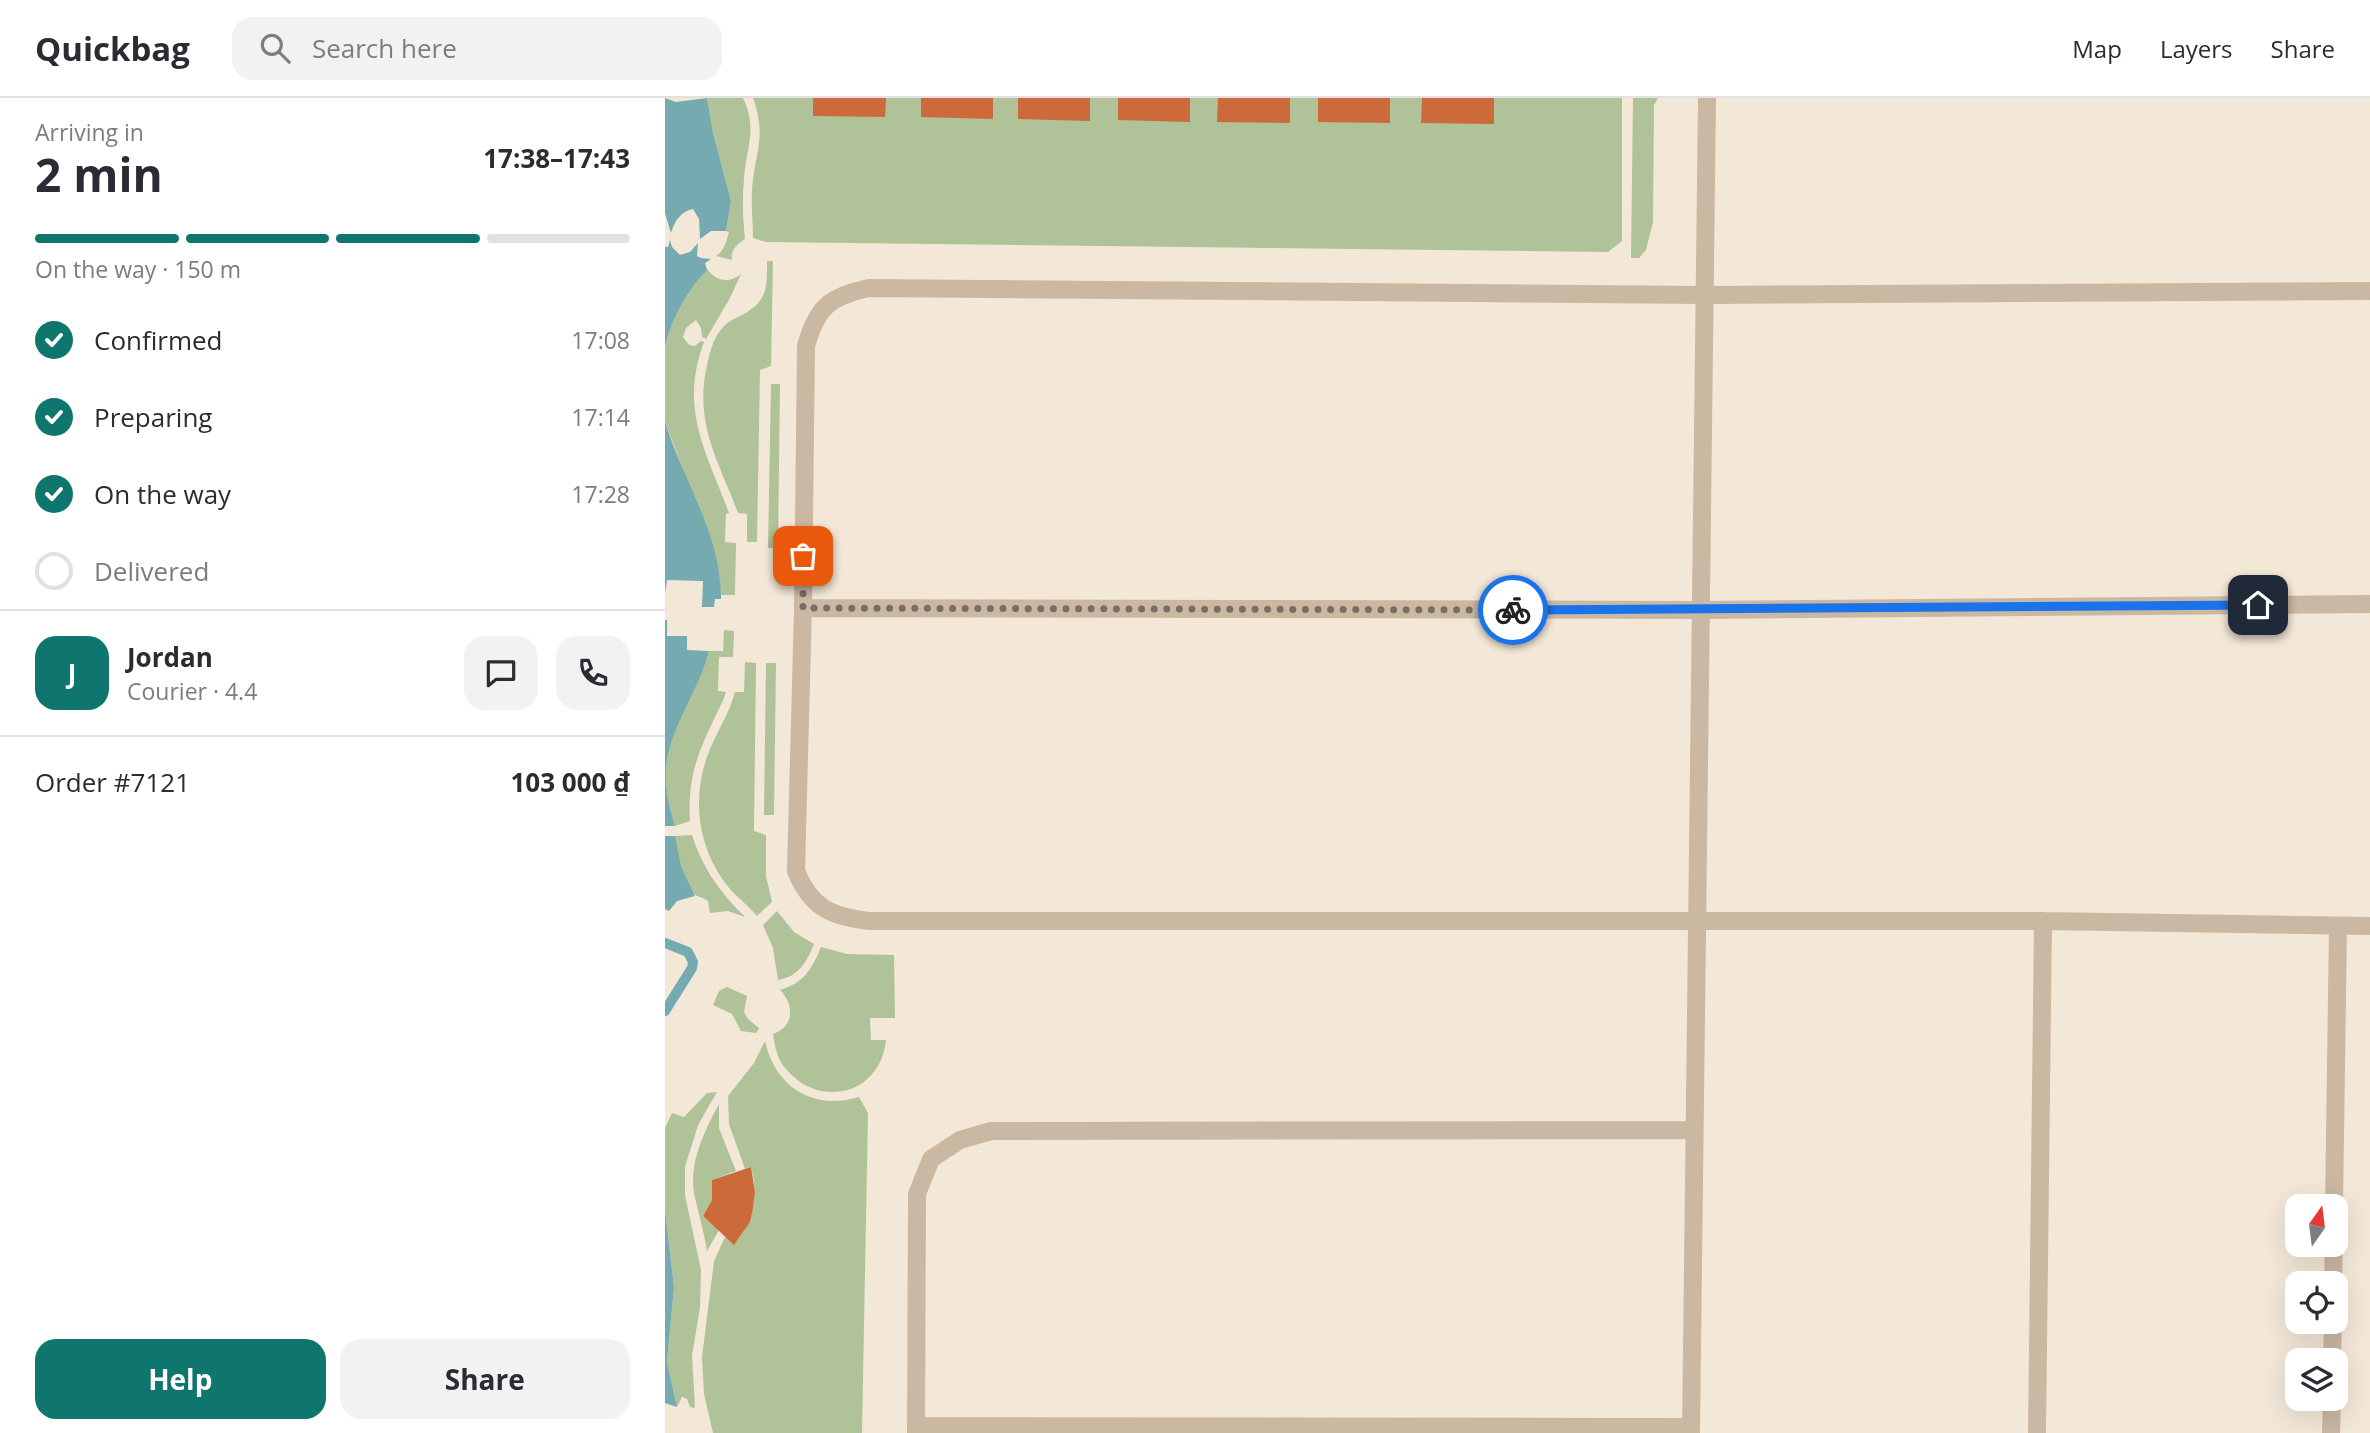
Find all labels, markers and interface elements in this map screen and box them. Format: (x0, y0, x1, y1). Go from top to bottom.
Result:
search box (232, 17, 722, 80)
text: Quickbag (35, 26, 190, 71)
icon: search (256, 29, 294, 67)
text: Search here (312, 30, 457, 66)
text: Map (2072, 32, 2122, 65)
text: Layers (2160, 32, 2233, 65)
text: Share (2271, 32, 2335, 65)
text: Arriving in (35, 116, 144, 148)
text: 17:38–17:43 (483, 140, 630, 176)
text: 2 min (35, 143, 163, 205)
text: On the way · 150 m (35, 253, 241, 285)
icon: check (35, 321, 73, 359)
text: Confirmed (94, 322, 222, 358)
text: 17:08 (571, 324, 630, 356)
icon: check (35, 398, 73, 436)
text: Preparing (94, 399, 212, 435)
text: 17:14 (571, 401, 630, 433)
icon: check (35, 475, 73, 513)
text: On the way (94, 476, 231, 512)
text: 17:28 (571, 478, 630, 510)
pin (773, 526, 833, 586)
icon: bag (784, 537, 822, 575)
text: Delivered (94, 553, 209, 589)
courier (1478, 575, 1548, 645)
pin (2228, 575, 2288, 635)
icon: home (2239, 586, 2277, 624)
icon: bike (1494, 591, 1532, 629)
button: chat (464, 636, 538, 710)
button: phone (556, 636, 630, 710)
text: Jordan (127, 639, 213, 675)
text: J (68, 655, 76, 691)
text: Courier · 4.4 (127, 675, 257, 707)
text: Order #7121 (35, 764, 190, 800)
text: 103 000 ₫ (510, 764, 630, 800)
north arrow (2285, 1194, 2349, 1256)
map controls (2285, 1194, 2348, 1411)
button: locate (2285, 1271, 2348, 1334)
button: Help (35, 1339, 326, 1419)
button: Share (340, 1339, 630, 1419)
button: layers (2285, 1348, 2348, 1411)

